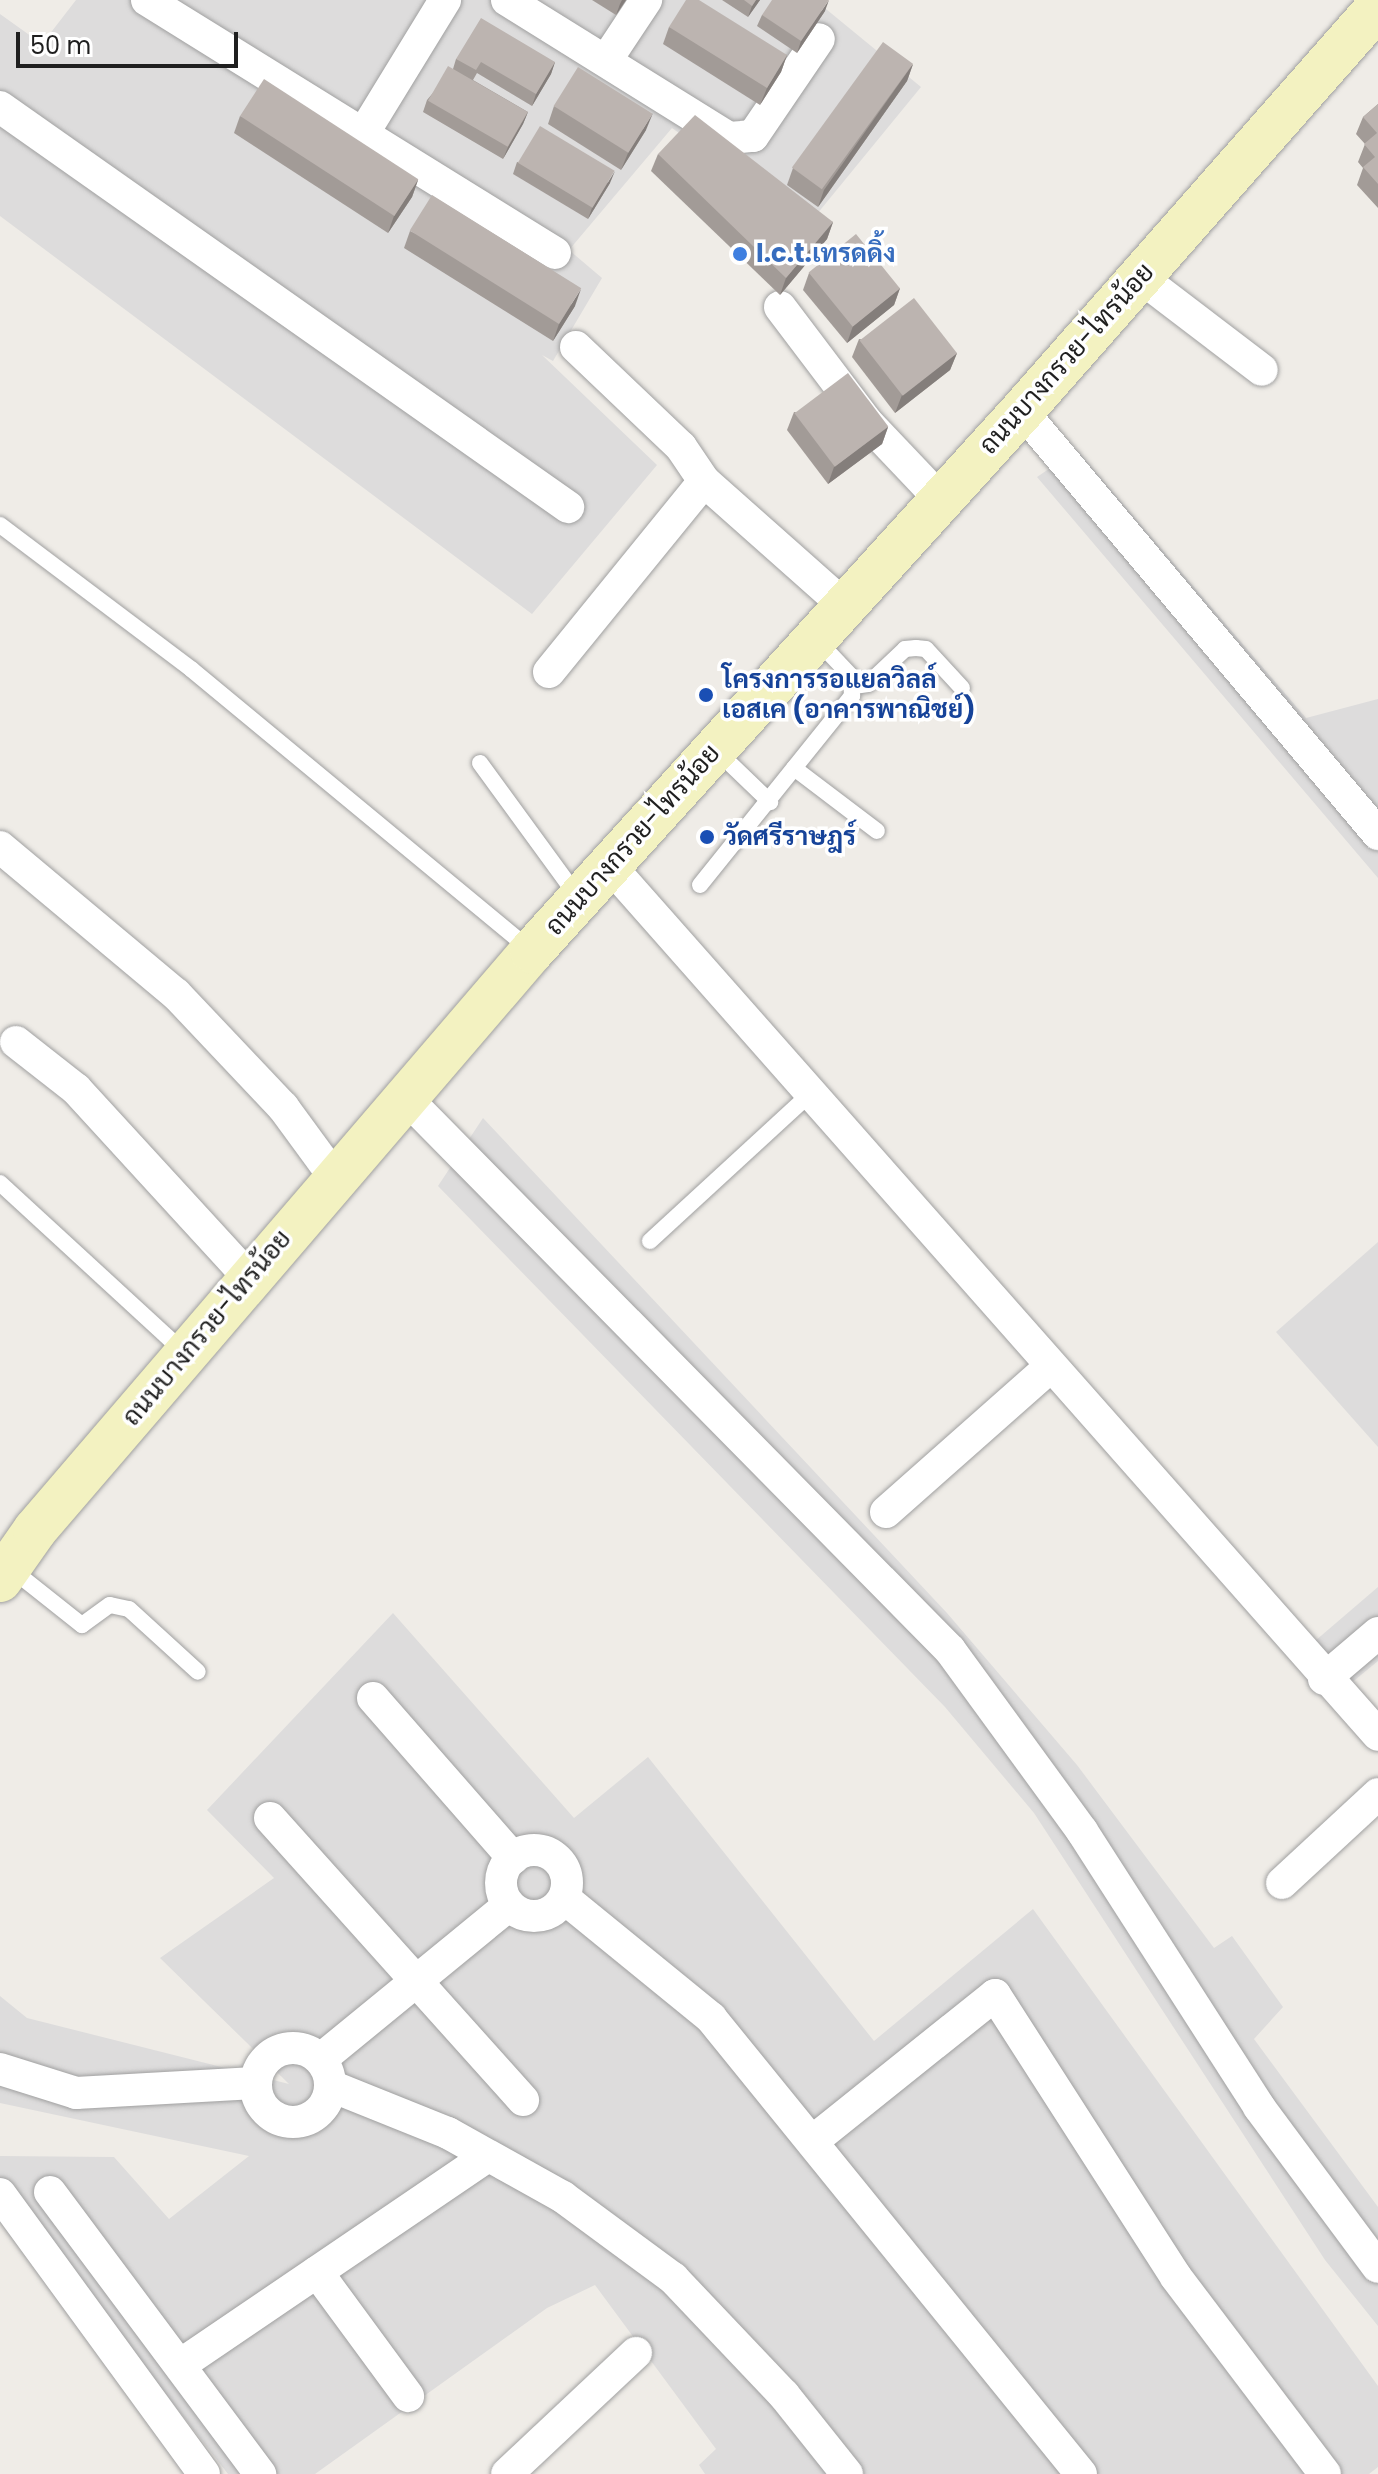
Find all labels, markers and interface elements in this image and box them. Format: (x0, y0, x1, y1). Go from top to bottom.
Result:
scale bar (20, 16, 242, 66)
text: 50 m (30, 29, 91, 62)
place label: I.c.t.เทรดดิ้ง (756, 238, 895, 270)
marker: I.c.t.เทรดดิ้ง (731, 245, 749, 263)
street label: ถนนบางกรวย-ไทรน้อย (973, 257, 1161, 461)
place label: โครงการรอแยลวิลล์ เอสเค (อาคารพาณิชย์) (722, 664, 976, 726)
marker: โครงการรอแยลวิลล์ เอสเค (อาคารพาณิชย์) (697, 686, 715, 704)
street label: ถนนบางกรวย-ไทรน้อย (539, 738, 727, 942)
place label: วัดศรีราษฎร์ (723, 821, 856, 853)
marker: วัดศรีราษฎร์ (698, 828, 716, 846)
street label: ถนนบางกรวย-ไทรน้อย (116, 1224, 298, 1432)

